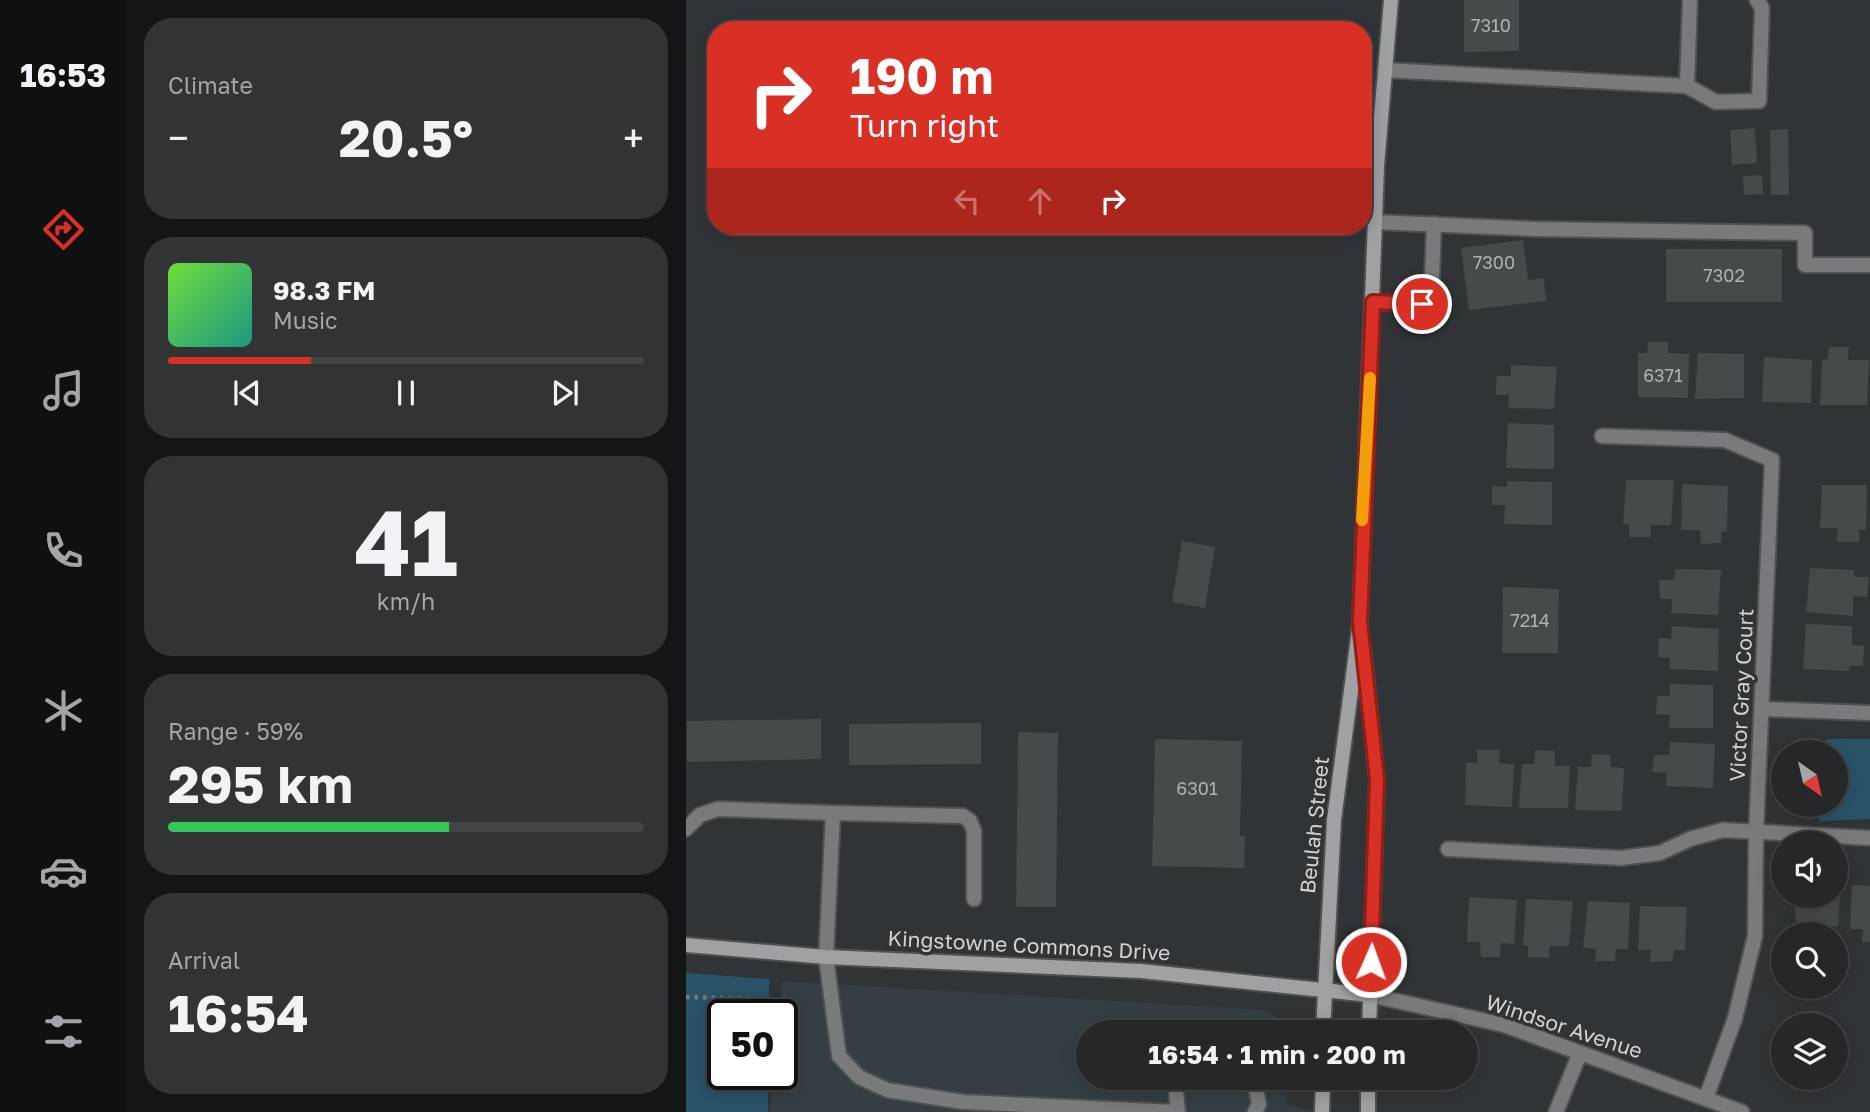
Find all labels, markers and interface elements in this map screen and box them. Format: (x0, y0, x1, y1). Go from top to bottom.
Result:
house number: 7310 (1471, 14, 1511, 36)
text: 190 m (850, 46, 993, 105)
icon: right (735, 49, 826, 140)
text: 16:53 (20, 56, 106, 94)
text: Climate (168, 71, 253, 99)
text: 20.5° (339, 106, 473, 168)
text: Turn right (850, 106, 999, 144)
text: − (168, 115, 189, 160)
text: + (623, 115, 644, 160)
icon: left (948, 182, 986, 220)
icon: ahead (1021, 182, 1059, 220)
icon: right (1094, 182, 1132, 220)
icon: directions (39, 205, 88, 254)
house number: 7300 (1473, 251, 1515, 273)
house number: 7302 (1703, 264, 1745, 286)
pin (1392, 274, 1452, 334)
text: 98.3 FM (273, 275, 375, 306)
icon: arrive (1403, 285, 1441, 323)
text: Music (273, 306, 338, 334)
house number: 6371 (1643, 364, 1683, 386)
icon: music (39, 366, 88, 415)
icon: previous (228, 374, 266, 412)
icon: pause (387, 374, 425, 412)
icon: next (546, 374, 584, 412)
text: 41 (354, 487, 458, 596)
icon: phone (39, 526, 88, 575)
text: km/h (377, 587, 435, 615)
street label: Victor Gray Court (1723, 608, 1759, 782)
house number: 7214 (1510, 609, 1550, 631)
icon: climate (39, 686, 88, 735)
text: Range · 59% (168, 717, 303, 745)
north arrow (1771, 740, 1848, 817)
map controls (1771, 740, 1848, 1090)
text: 295 km (168, 752, 353, 814)
street label: Beulah Street (1294, 755, 1334, 895)
house number: 6301 (1176, 777, 1218, 799)
button: sound (1771, 831, 1848, 908)
icon: car (39, 847, 88, 896)
button: search (1771, 922, 1848, 999)
street label: Kingstowne Commons Drive (887, 925, 1171, 965)
position arrow (1334, 925, 1408, 999)
text: Arrival (168, 946, 240, 974)
text: 16:54 (168, 981, 309, 1043)
street label: Windsor Avenue (1483, 989, 1646, 1064)
speed limit sign: 50 (707, 999, 798, 1090)
icon: filters (39, 1007, 88, 1056)
button: layers (1771, 1013, 1848, 1090)
text: 16:54 · 1 min · 200 m (1148, 1039, 1406, 1070)

